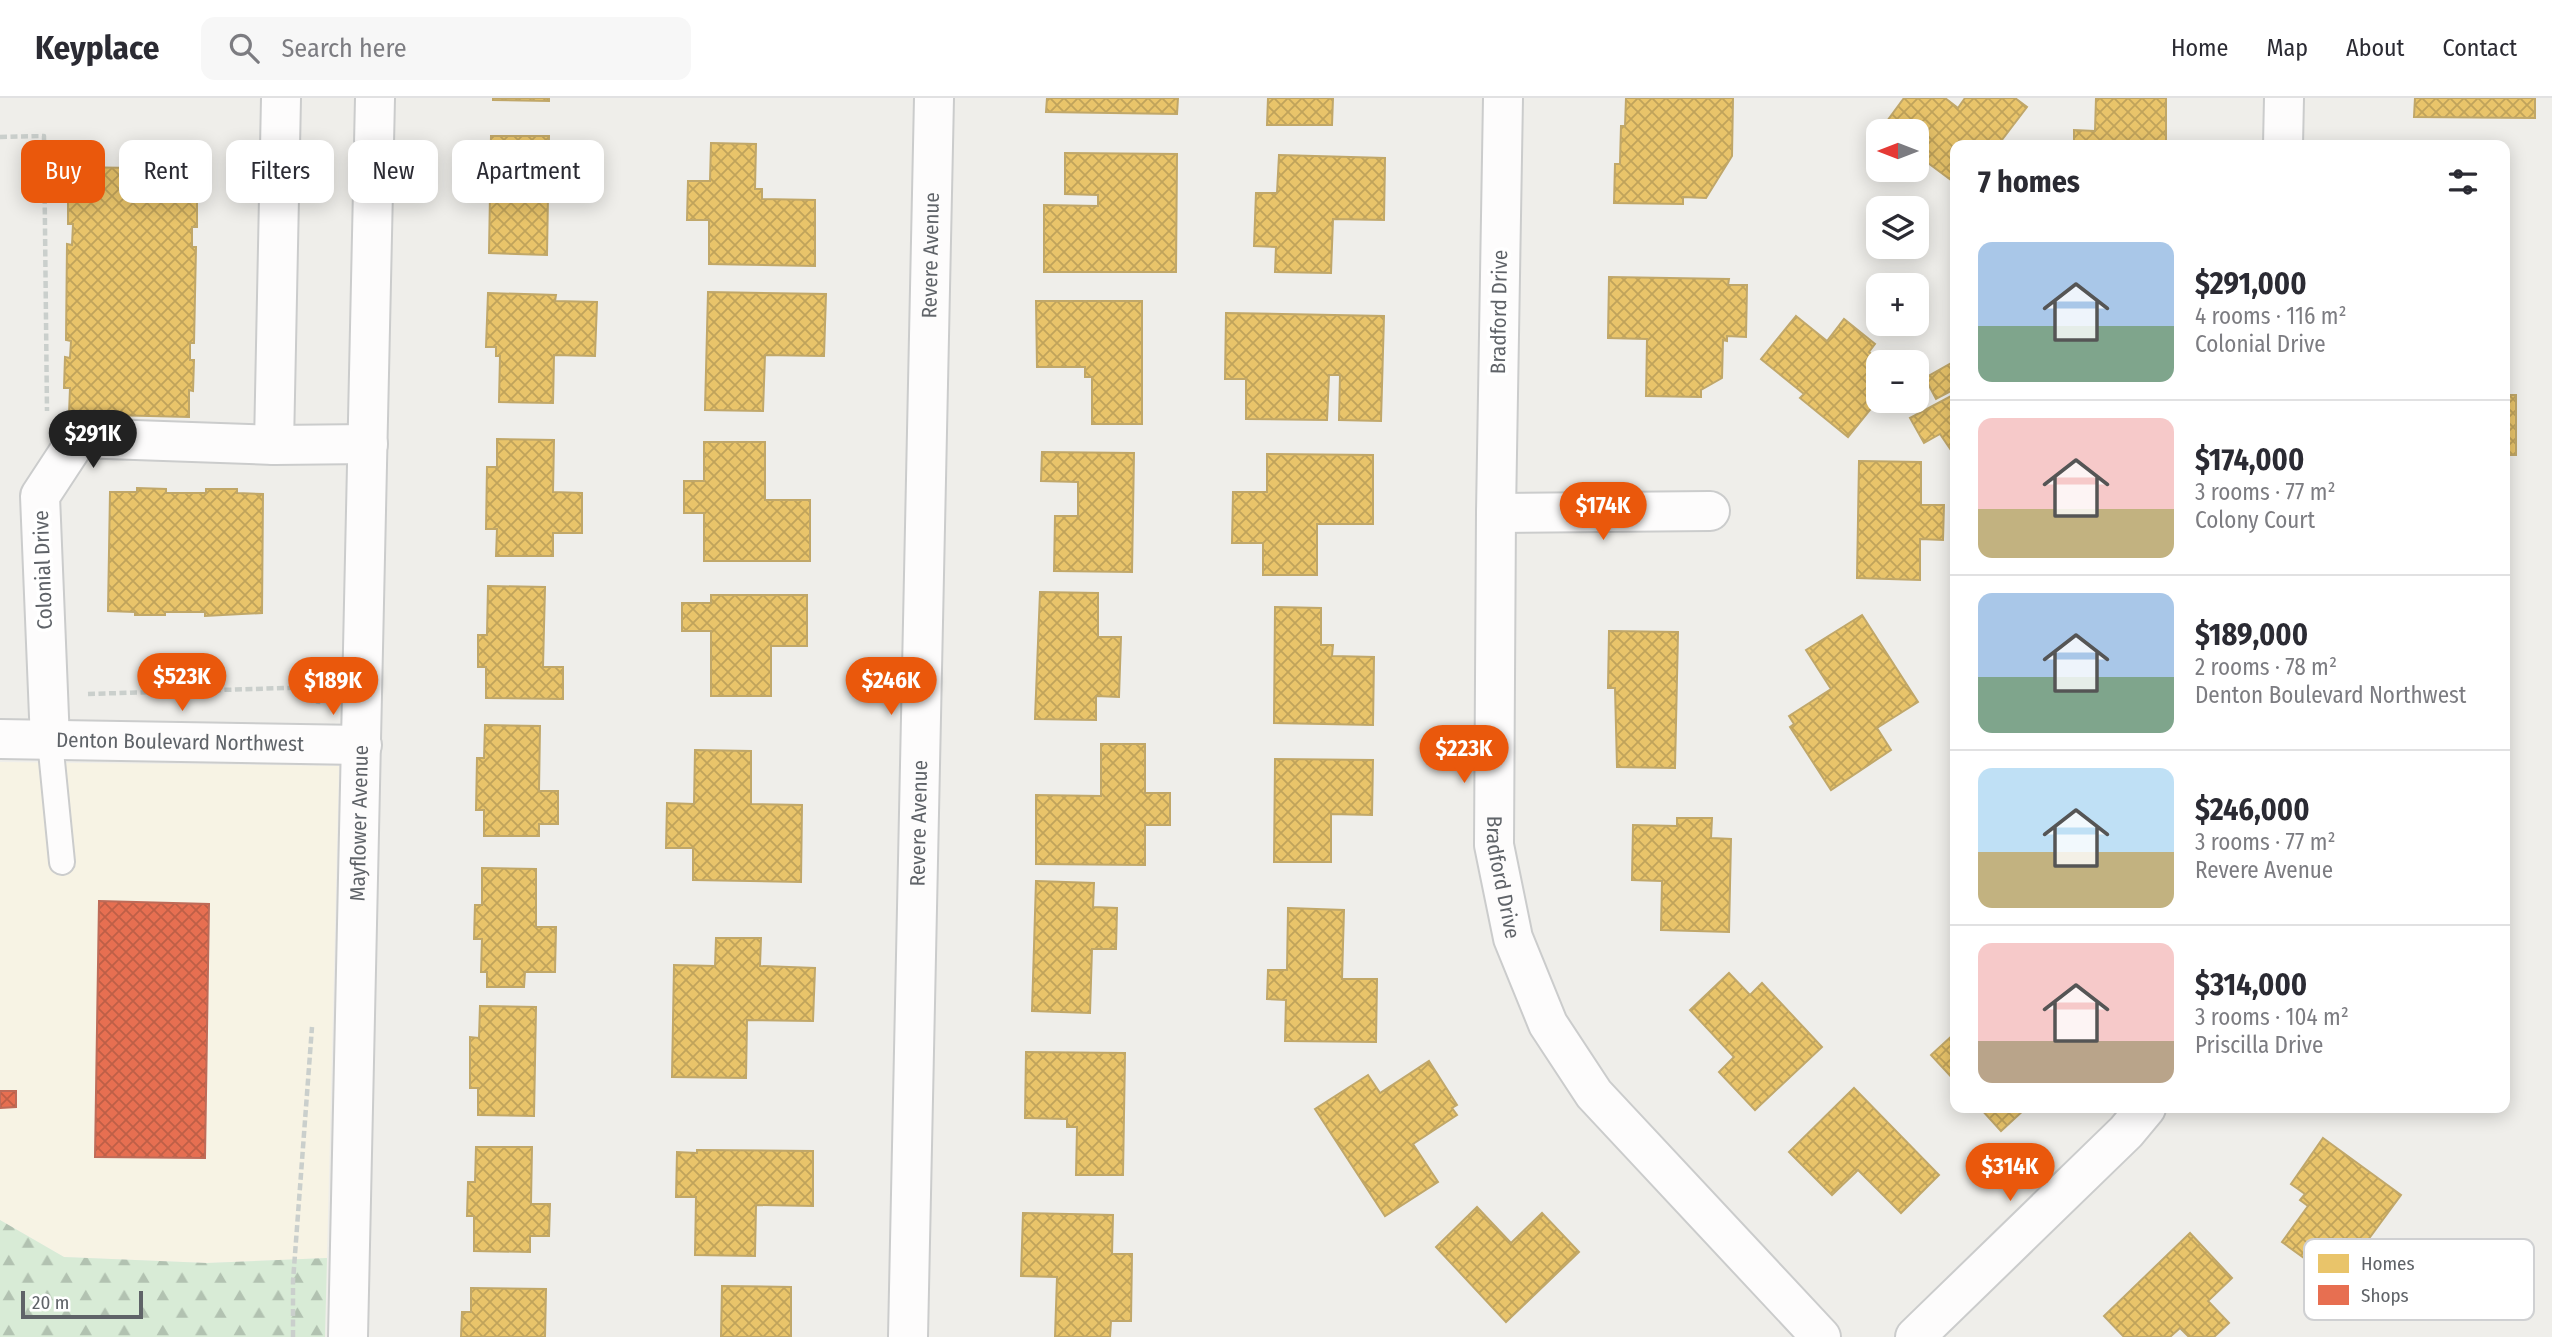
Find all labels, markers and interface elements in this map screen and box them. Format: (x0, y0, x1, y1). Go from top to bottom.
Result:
search box (201, 17, 691, 80)
text: Keyplace (35, 28, 159, 68)
icon: search (225, 29, 263, 67)
text: Search here (281, 33, 407, 64)
text: Home (2171, 34, 2228, 62)
text: Map (2266, 34, 2308, 62)
text: About (2346, 34, 2404, 62)
text: Contact (2442, 34, 2517, 62)
north arrow (1866, 119, 1928, 182)
map controls (1866, 119, 1929, 413)
chip: Buy (21, 140, 105, 203)
chip: Rent (119, 140, 212, 203)
chip: Filters (226, 140, 334, 203)
chip: New (348, 140, 438, 203)
chip: Apartment (452, 140, 604, 203)
icon: filters (2444, 163, 2482, 201)
text: 7 homes (1978, 164, 2080, 200)
street label: Revere Avenue (916, 192, 945, 319)
button: layers (1866, 196, 1929, 259)
street label: Bradford Drive (1485, 250, 1513, 374)
text: $291,000 (2195, 266, 2307, 302)
icon: home (2034, 270, 2118, 354)
button: + (1866, 273, 1929, 336)
text: 4 rooms · 116 m² (2195, 302, 2347, 330)
text: Colonial Drive (2195, 330, 2326, 358)
button: − (1866, 350, 1929, 413)
pin: $291K (44, 410, 142, 470)
text: $291K (65, 419, 121, 447)
text: $174,000 (2195, 442, 2304, 478)
icon: home (2034, 446, 2118, 530)
text: 3 rooms · 77 m² (2195, 478, 2336, 506)
pin: $174K (1554, 482, 1652, 542)
text: $174K (1576, 491, 1630, 519)
text: Colony Court (2195, 506, 2315, 534)
street label: Colonial Drive (28, 510, 58, 630)
text: $189,000 (2195, 617, 2308, 653)
icon: home (2034, 621, 2118, 705)
text: 2 rooms · 78 m² (2195, 653, 2337, 681)
pin: $523K (133, 654, 231, 713)
pin: $189K (284, 658, 382, 717)
pin: $246K (842, 658, 940, 717)
text: $523K (153, 662, 211, 690)
text: $189K (304, 666, 362, 694)
text: $246K (862, 666, 920, 694)
text: Denton Boulevard Northwest (2195, 681, 2466, 709)
pin: $223K (1415, 726, 1513, 785)
street label: Denton Boulevard Northwest (56, 727, 304, 757)
text: $223K (1436, 734, 1492, 762)
street label: Mayflower Avenue (344, 745, 374, 902)
street label: Revere Avenue (904, 760, 933, 887)
text: $246,000 (2195, 792, 2310, 828)
icon: home (2034, 796, 2118, 880)
street label: Bradford Drive (1481, 816, 1526, 941)
text: 3 rooms · 77 m² (2195, 828, 2336, 856)
text: Revere Avenue (2195, 856, 2333, 884)
text: $314,000 (2195, 967, 2307, 1003)
icon: home (2034, 971, 2118, 1055)
text: 3 rooms · 104 m² (2195, 1003, 2349, 1031)
text: Priscilla Drive (2195, 1031, 2323, 1059)
pin: $314K (1961, 1144, 2059, 1203)
text: $314K (1982, 1152, 2038, 1180)
legend (2304, 1239, 2534, 1320)
text: Homes (2361, 1252, 2415, 1275)
text: Shops (2361, 1284, 2409, 1307)
scale bar (21, 1288, 144, 1320)
text: 20 m (32, 1291, 69, 1314)

